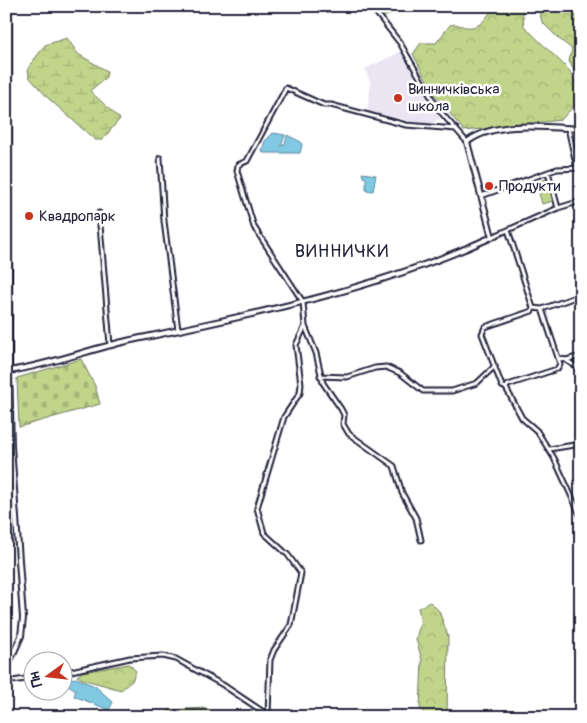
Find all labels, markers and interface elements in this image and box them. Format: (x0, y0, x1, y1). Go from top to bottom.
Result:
place label: Винничківська школа (408, 80, 499, 116)
marker: Винничківська школа (392, 92, 404, 104)
place label: Продукти (499, 177, 561, 196)
marker: Продукти (483, 180, 495, 192)
place label: Квадропарк (39, 207, 116, 226)
marker: Квадропарк (23, 210, 35, 222)
district label: ВИННИЧКИ (295, 240, 389, 263)
north arrow (22, 650, 72, 700)
text: Пн (26, 670, 46, 689)

